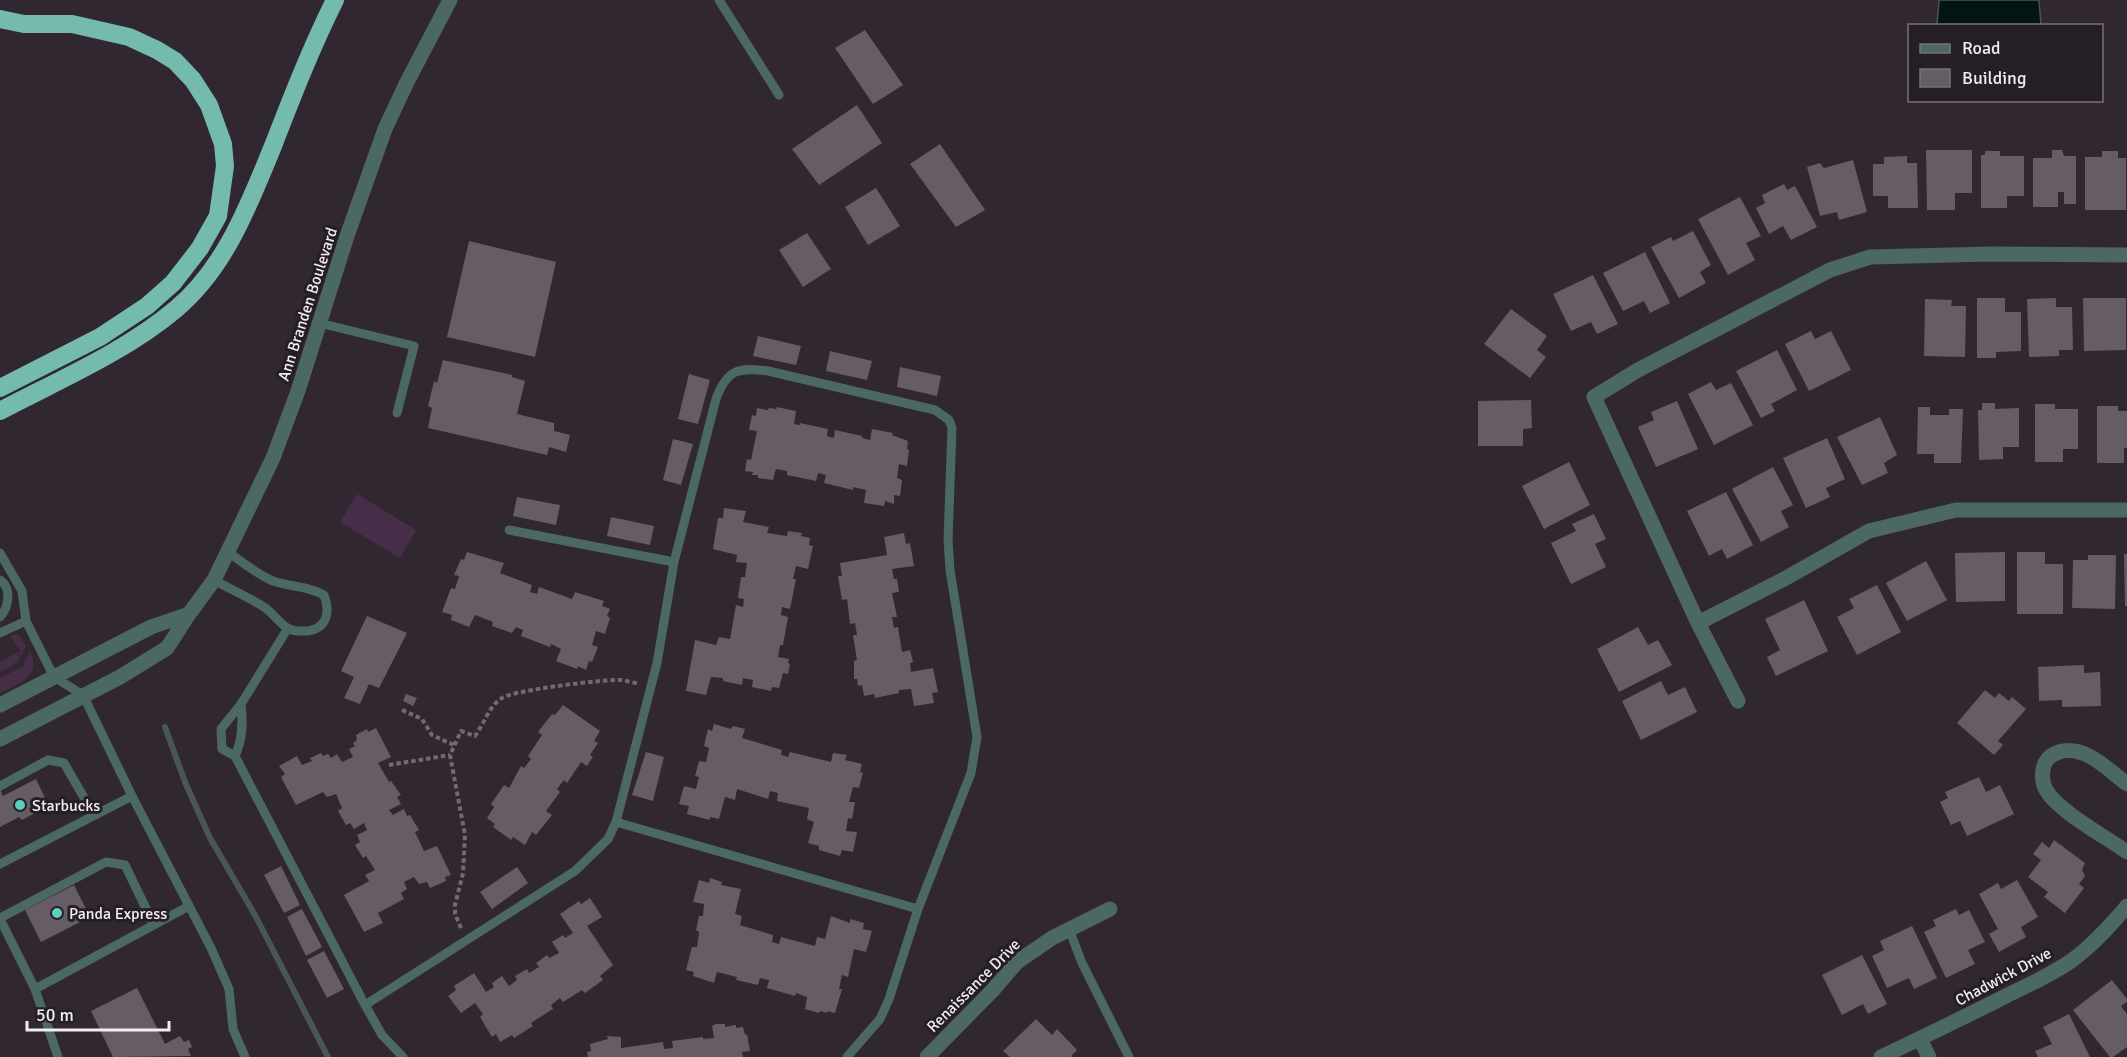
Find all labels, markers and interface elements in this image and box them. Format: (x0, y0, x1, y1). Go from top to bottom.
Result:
legend (1908, 24, 2103, 102)
text: Road (1962, 37, 2001, 59)
text: Building (1962, 67, 2026, 89)
street label: Ann Branden Boulevard (274, 225, 342, 384)
place label: Starbucks (32, 796, 100, 816)
marker: Starbucks (13, 798, 27, 812)
place label: Panda Express (69, 904, 167, 924)
marker: Panda Express (50, 906, 64, 920)
street label: Renaissance Drive (923, 935, 1025, 1037)
street label: Chadwick Drive (1952, 943, 2055, 1011)
scale bar (27, 994, 170, 1032)
text: 50 m (36, 1004, 74, 1026)

